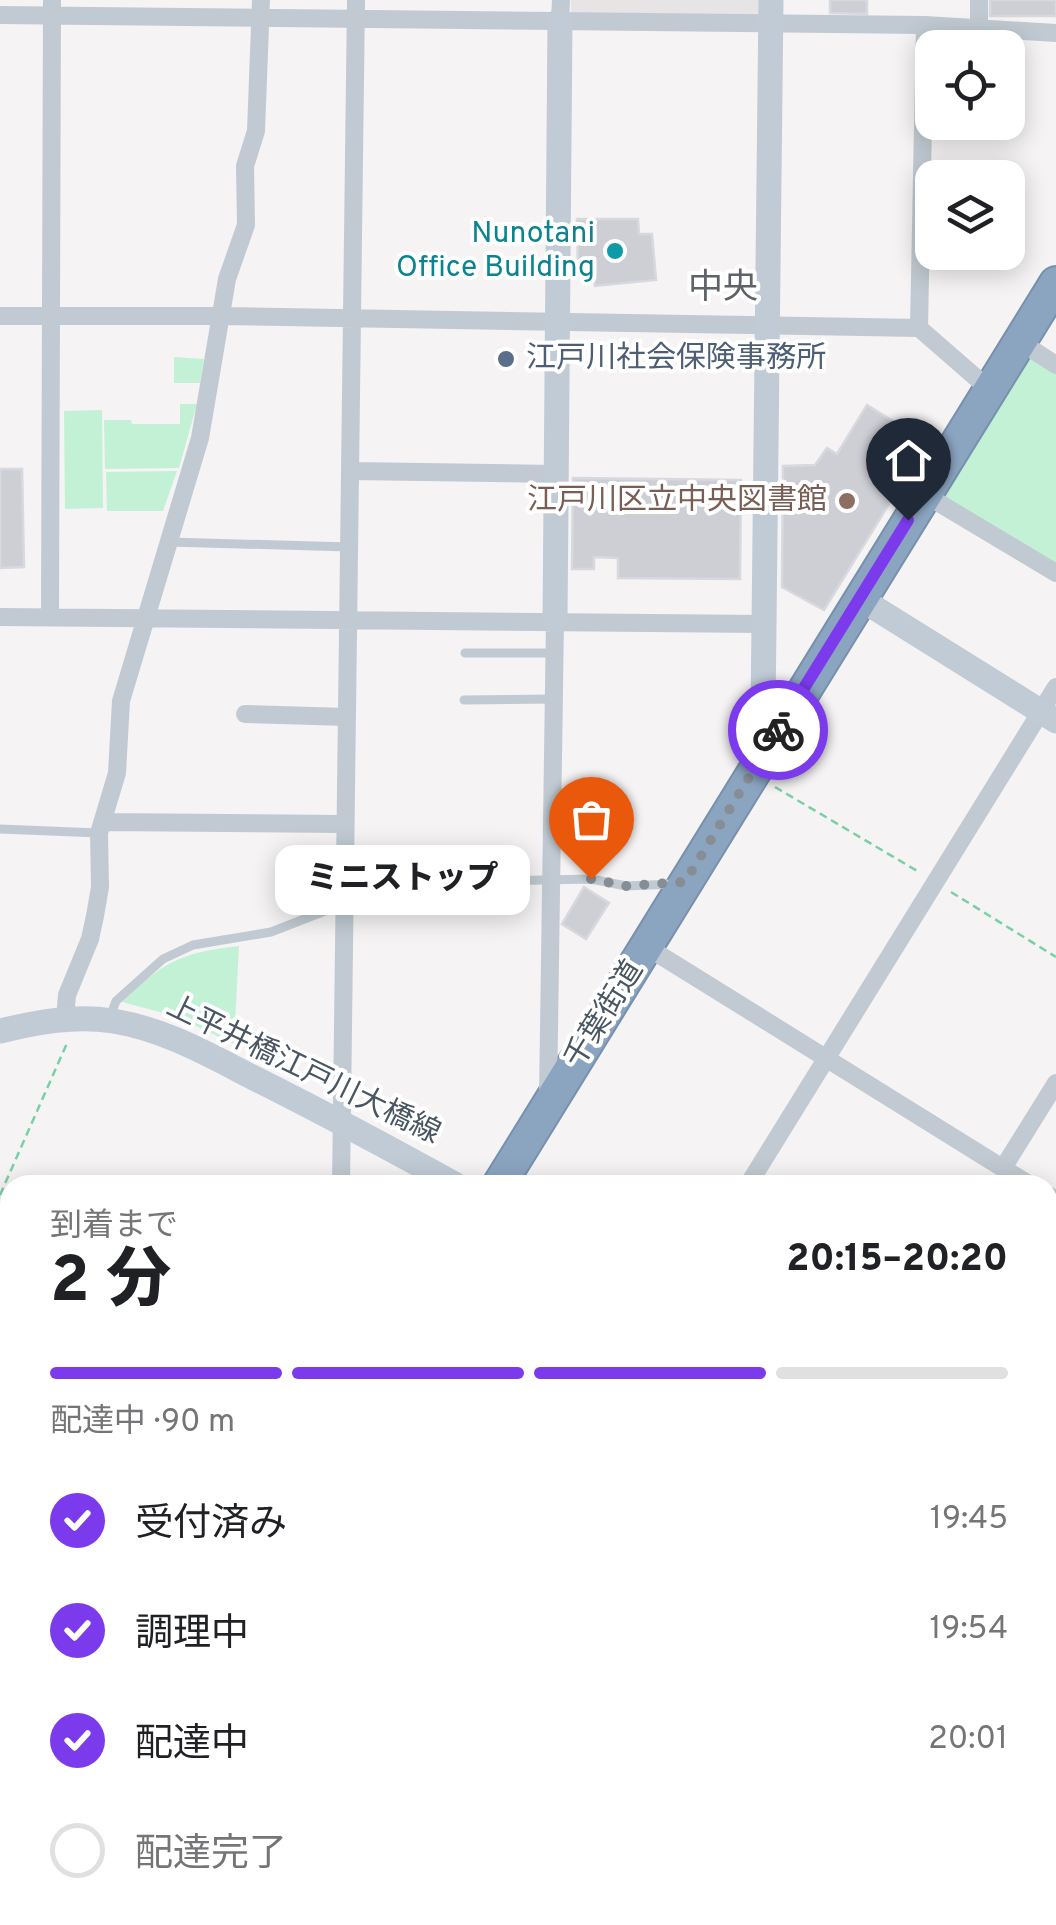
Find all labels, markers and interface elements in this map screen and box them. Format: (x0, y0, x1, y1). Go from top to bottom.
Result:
map controls (915, 30, 1025, 270)
button: locate (915, 30, 1025, 140)
button: layers (915, 160, 1025, 270)
place label: Nunotani Office Building (396, 216, 595, 287)
marker: Nunotani Office Building (604, 240, 626, 262)
district label: 中央 (688, 267, 758, 311)
place label: 江戸川社会保険事務所 (526, 341, 826, 378)
marker: 江戸川社会保険事務所 (495, 348, 517, 370)
pin (866, 418, 951, 521)
icon: home (881, 433, 936, 488)
place label: 江戸川区立中央図書館 (527, 483, 827, 520)
marker: 江戸川区立中央図書館 (836, 490, 858, 512)
courier (728, 680, 828, 780)
icon: bike (751, 703, 806, 758)
pin (549, 777, 634, 880)
icon: bag (564, 792, 619, 847)
callout: ミニストップ (276, 844, 531, 914)
text: ミニストップ (306, 860, 499, 900)
street label: 千葉街道 (558, 954, 652, 1076)
street label: 上平井橋江戸川大橋線 (160, 989, 446, 1153)
text: 到着まで (50, 1207, 178, 1247)
text: 20:15–20:20 (786, 1236, 1008, 1285)
text: 2 分 (50, 1243, 171, 1325)
text: 配達中 · 90 m (50, 1403, 235, 1443)
icon: check (50, 1493, 105, 1548)
text: 19:45 (930, 1500, 1008, 1540)
text: 受付済み (135, 1501, 287, 1550)
icon: check (50, 1603, 105, 1658)
text: 19:54 (929, 1610, 1008, 1650)
text: 調理中 (135, 1611, 249, 1660)
icon: check (50, 1713, 105, 1768)
text: 20:01 (928, 1720, 1008, 1760)
text: 配達中 (135, 1721, 249, 1770)
text: 配達完了 (135, 1831, 287, 1880)

